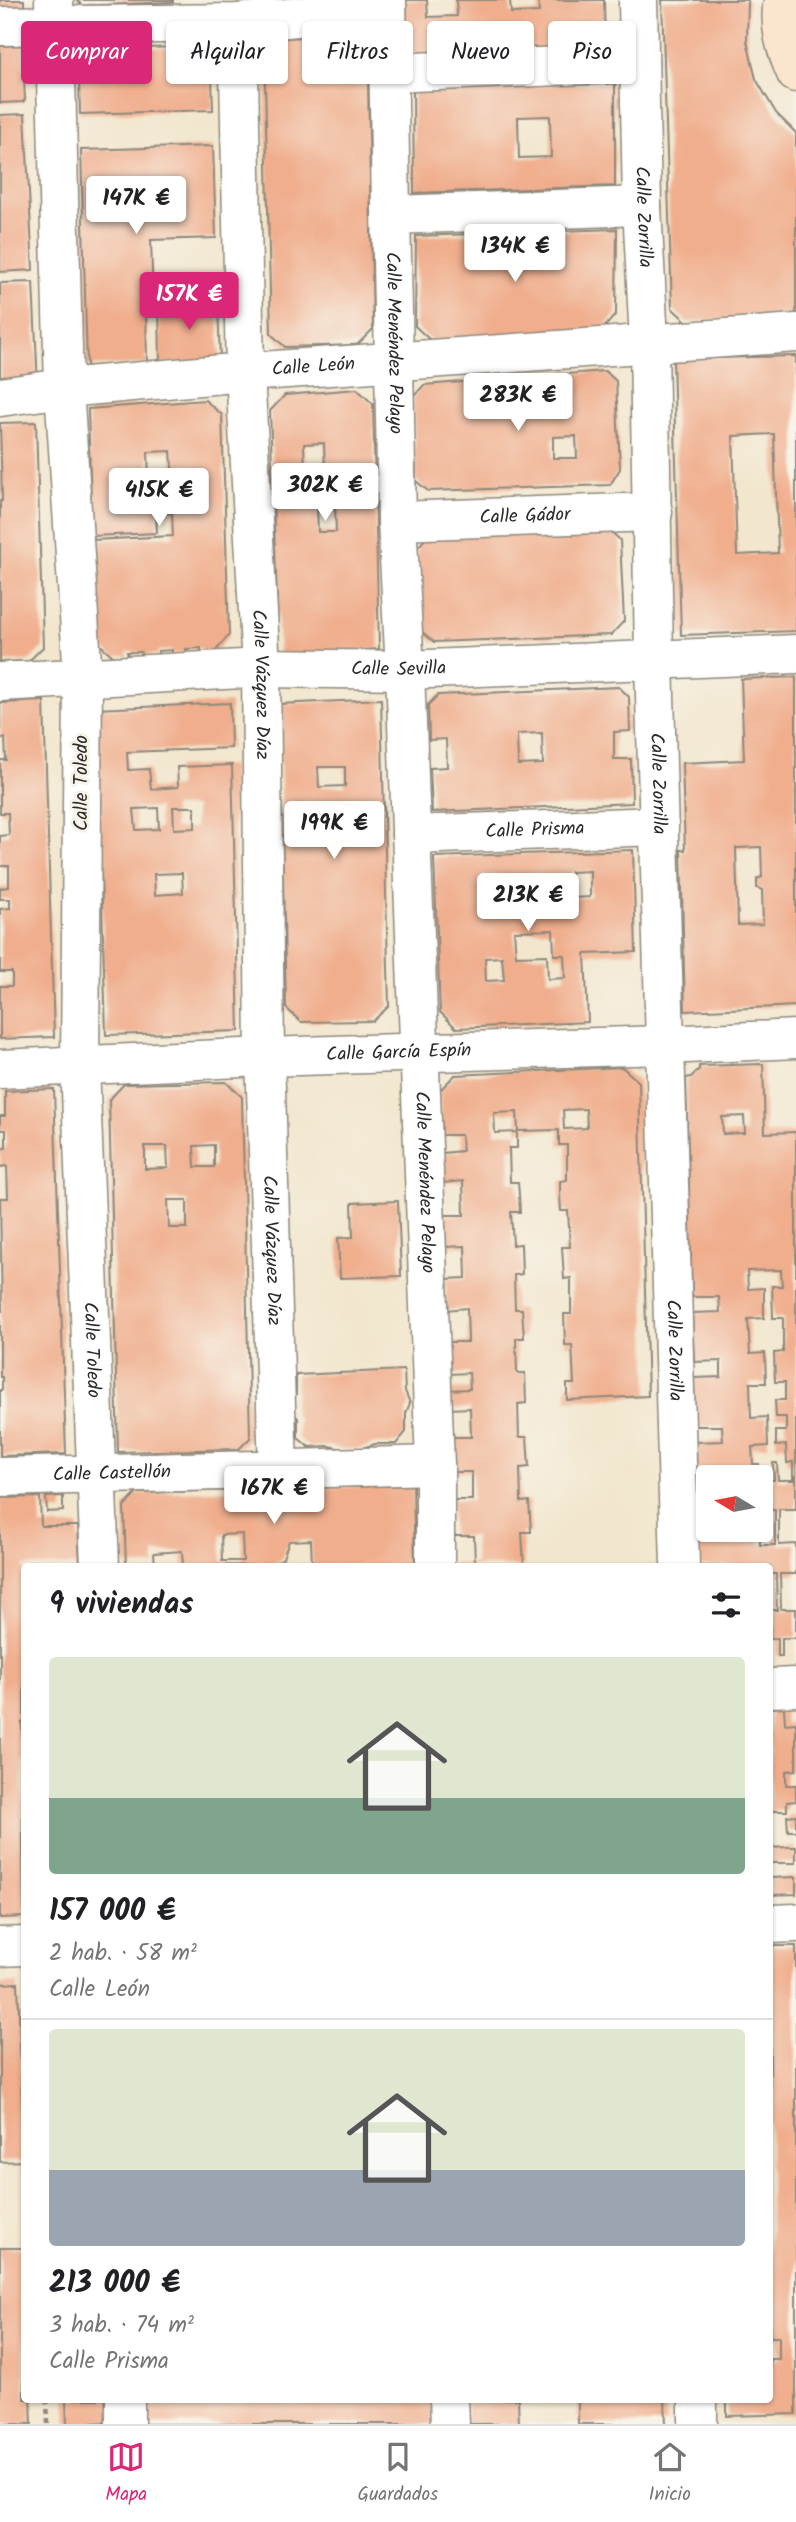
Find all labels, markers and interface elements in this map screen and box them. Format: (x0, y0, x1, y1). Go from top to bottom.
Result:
chip: Comprar (21, 21, 152, 84)
chip: Alquilar (166, 21, 288, 84)
chip: Filtros (302, 21, 413, 84)
chip: Nuevo (427, 21, 534, 84)
chip: Piso (548, 21, 636, 84)
street label: Calle Zorrilla (626, 166, 660, 268)
pin: 147K € (79, 176, 193, 236)
text: 147K € (102, 181, 170, 217)
pin: 134K € (458, 224, 572, 284)
text: 134K € (480, 229, 550, 265)
street label: Calle Menéndez Pelayo (377, 252, 410, 434)
pin: 157K € (132, 272, 246, 332)
text: 157K € (156, 277, 222, 313)
street label: Calle León (271, 349, 356, 385)
pin: 283K € (461, 374, 575, 433)
text: 283K € (480, 378, 556, 414)
pin: 302K € (268, 463, 382, 523)
pin: 415K € (102, 468, 216, 528)
text: 302K € (287, 468, 363, 504)
text: 415K € (125, 473, 193, 509)
street label: Calle Gádor (479, 500, 573, 533)
street label: Calle Vázquez Díaz (243, 609, 277, 760)
street label: Calle Sevilla (351, 653, 447, 685)
street label: Calle Zorrilla (641, 733, 674, 835)
street label: Calle Toledo (67, 735, 97, 831)
pin: 199K € (277, 802, 391, 861)
text: 199K € (300, 806, 368, 842)
street label: Calle Prisma (485, 814, 585, 847)
pin: 213K € (471, 874, 585, 933)
text: 213K € (493, 878, 563, 914)
street label: Calle García Espín (326, 1036, 472, 1070)
street label: Calle Menéndez Pelayo (406, 1091, 443, 1274)
street label: Calle Vázquez Díaz (254, 1175, 288, 1326)
street label: Calle Zorrilla (657, 1299, 690, 1402)
street label: Calle Toledo (74, 1301, 108, 1399)
street label: Calle Castellón (52, 1457, 171, 1491)
north arrow (696, 1465, 774, 1542)
map controls (696, 1465, 773, 1542)
pin: 167K € (217, 1466, 331, 1526)
text: 167K € (240, 1471, 308, 1507)
text: 9 viviendas (49, 1581, 193, 1629)
icon: filters (707, 1586, 745, 1624)
icon: home (334, 1703, 460, 1829)
text: 157 000 € (49, 1888, 176, 1936)
text: 2 hab. · 58 m² (49, 1936, 197, 1972)
text: Calle León (49, 1972, 150, 2008)
icon: home (334, 2075, 460, 2201)
text: 213 000 € (49, 2260, 180, 2308)
text: 3 hab. · 74 m² (49, 2308, 194, 2344)
text: Calle Prisma (49, 2344, 169, 2380)
tab: Mapa (105, 2438, 147, 2510)
tab: Guardados (358, 2438, 438, 2510)
tab: Inicio (649, 2438, 691, 2510)

